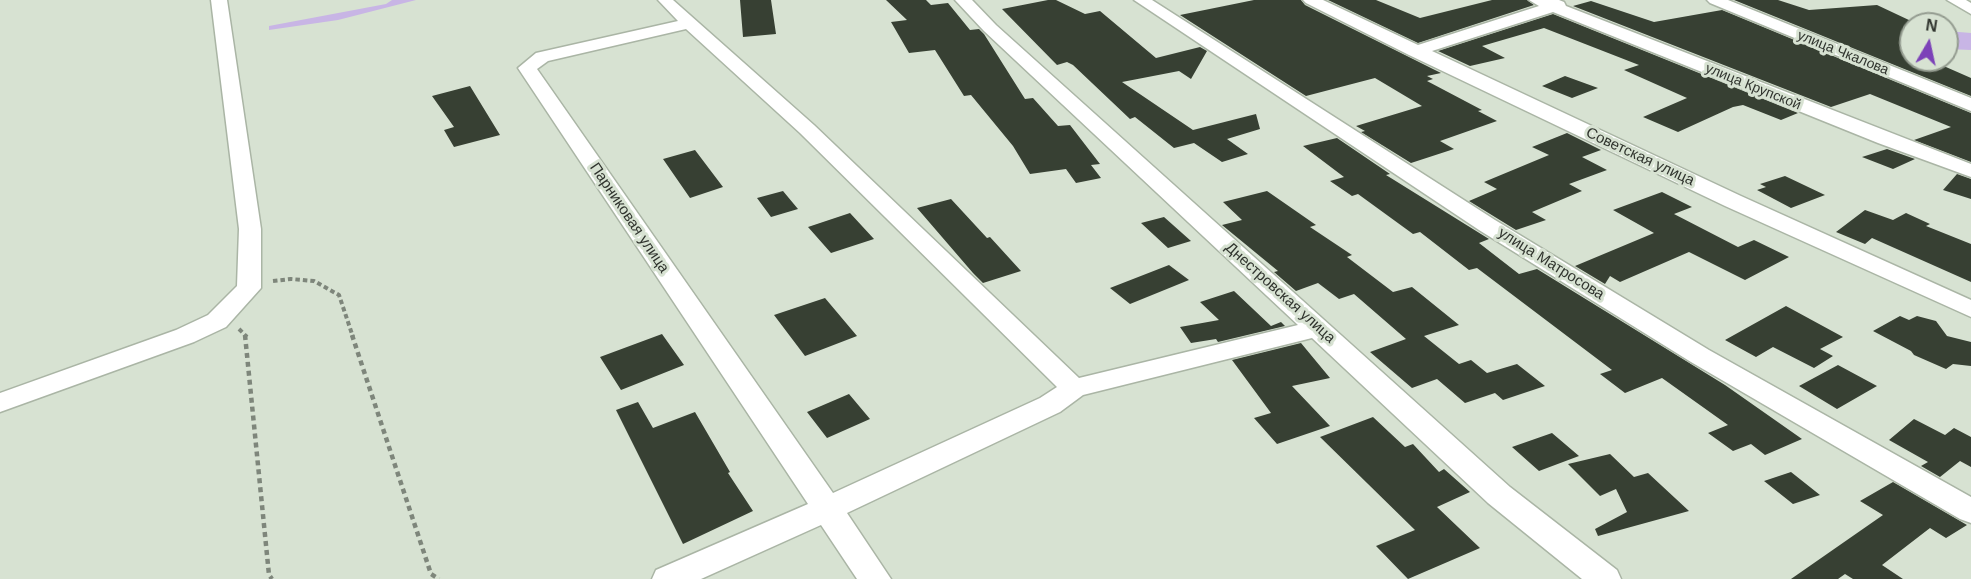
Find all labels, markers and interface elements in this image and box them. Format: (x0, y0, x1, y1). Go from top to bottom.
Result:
north arrow (1899, 12, 1959, 72)
text: N (1925, 16, 1939, 35)
street label: улица Чкалова (1795, 27, 1891, 79)
street label: улица Крупской (1703, 60, 1803, 114)
street label: Советская улица (1583, 124, 1697, 190)
street label: Парниковая улица (586, 160, 672, 276)
street label: улица Матросова (1495, 224, 1607, 304)
street label: Днестровская улица (1221, 239, 1339, 347)

